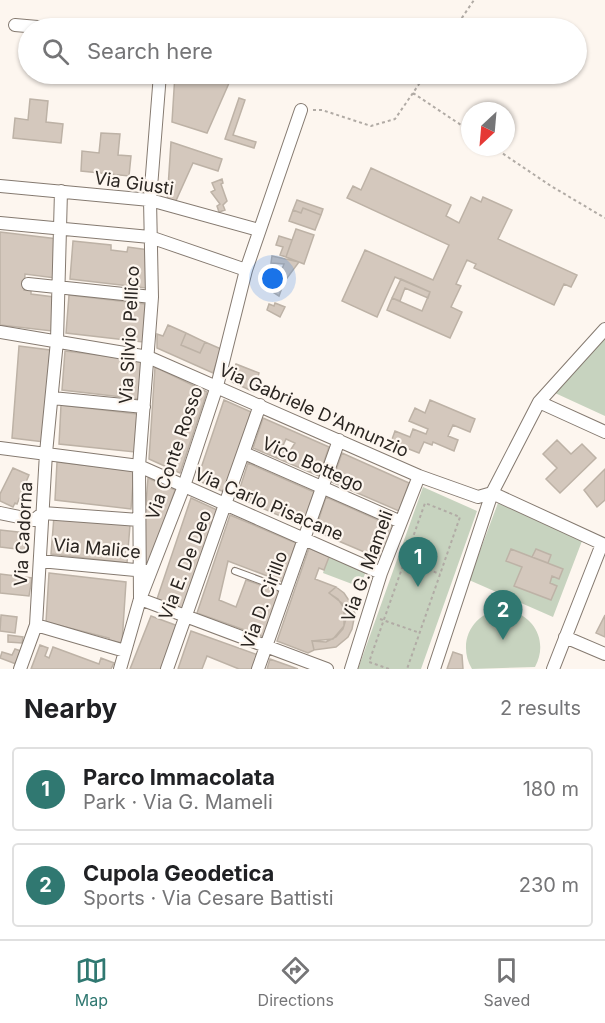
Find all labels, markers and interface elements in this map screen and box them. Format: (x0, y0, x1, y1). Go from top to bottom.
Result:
search box (18, 18, 587, 84)
icon: search (39, 35, 72, 68)
text: Search here (87, 38, 213, 64)
north arrow (461, 102, 515, 156)
street label: Via Giusti (93, 167, 175, 199)
your location (258, 264, 287, 293)
street label: Via Silvio Pellico (115, 265, 143, 405)
street label: Via Gabriele D'Annunzio (216, 359, 412, 461)
street label: Via Conte Rosso (141, 384, 207, 522)
street label: Vico Bottego (259, 432, 367, 496)
street label: Via Carlo Pisacane (191, 463, 347, 545)
street label: Via Cadorna (10, 481, 36, 587)
street label: Via E. De Deo (154, 507, 216, 623)
street label: Via G. Mameli (337, 507, 397, 625)
street label: Via Malice (52, 534, 142, 562)
pin: 1 (398, 538, 438, 587)
street label: Via D. Cirillo (237, 548, 291, 652)
pin: 2 (484, 590, 522, 640)
text: Nearby (24, 693, 117, 724)
text: 2 results (500, 696, 581, 720)
text: Parco Immacolata (83, 764, 275, 790)
text: 1 (41, 777, 50, 801)
text: 180 m (523, 777, 579, 801)
text: Park · Via G. Mameli (83, 790, 273, 814)
text: Cupola Geodetica (83, 860, 274, 886)
text: 2 (39, 873, 52, 897)
text: 230 m (519, 873, 579, 897)
text: Sports · Via Cesare Battisti (83, 886, 334, 910)
tab: Map (75, 954, 108, 1010)
tab: Directions (258, 954, 334, 1010)
tab: Saved (483, 954, 530, 1010)

